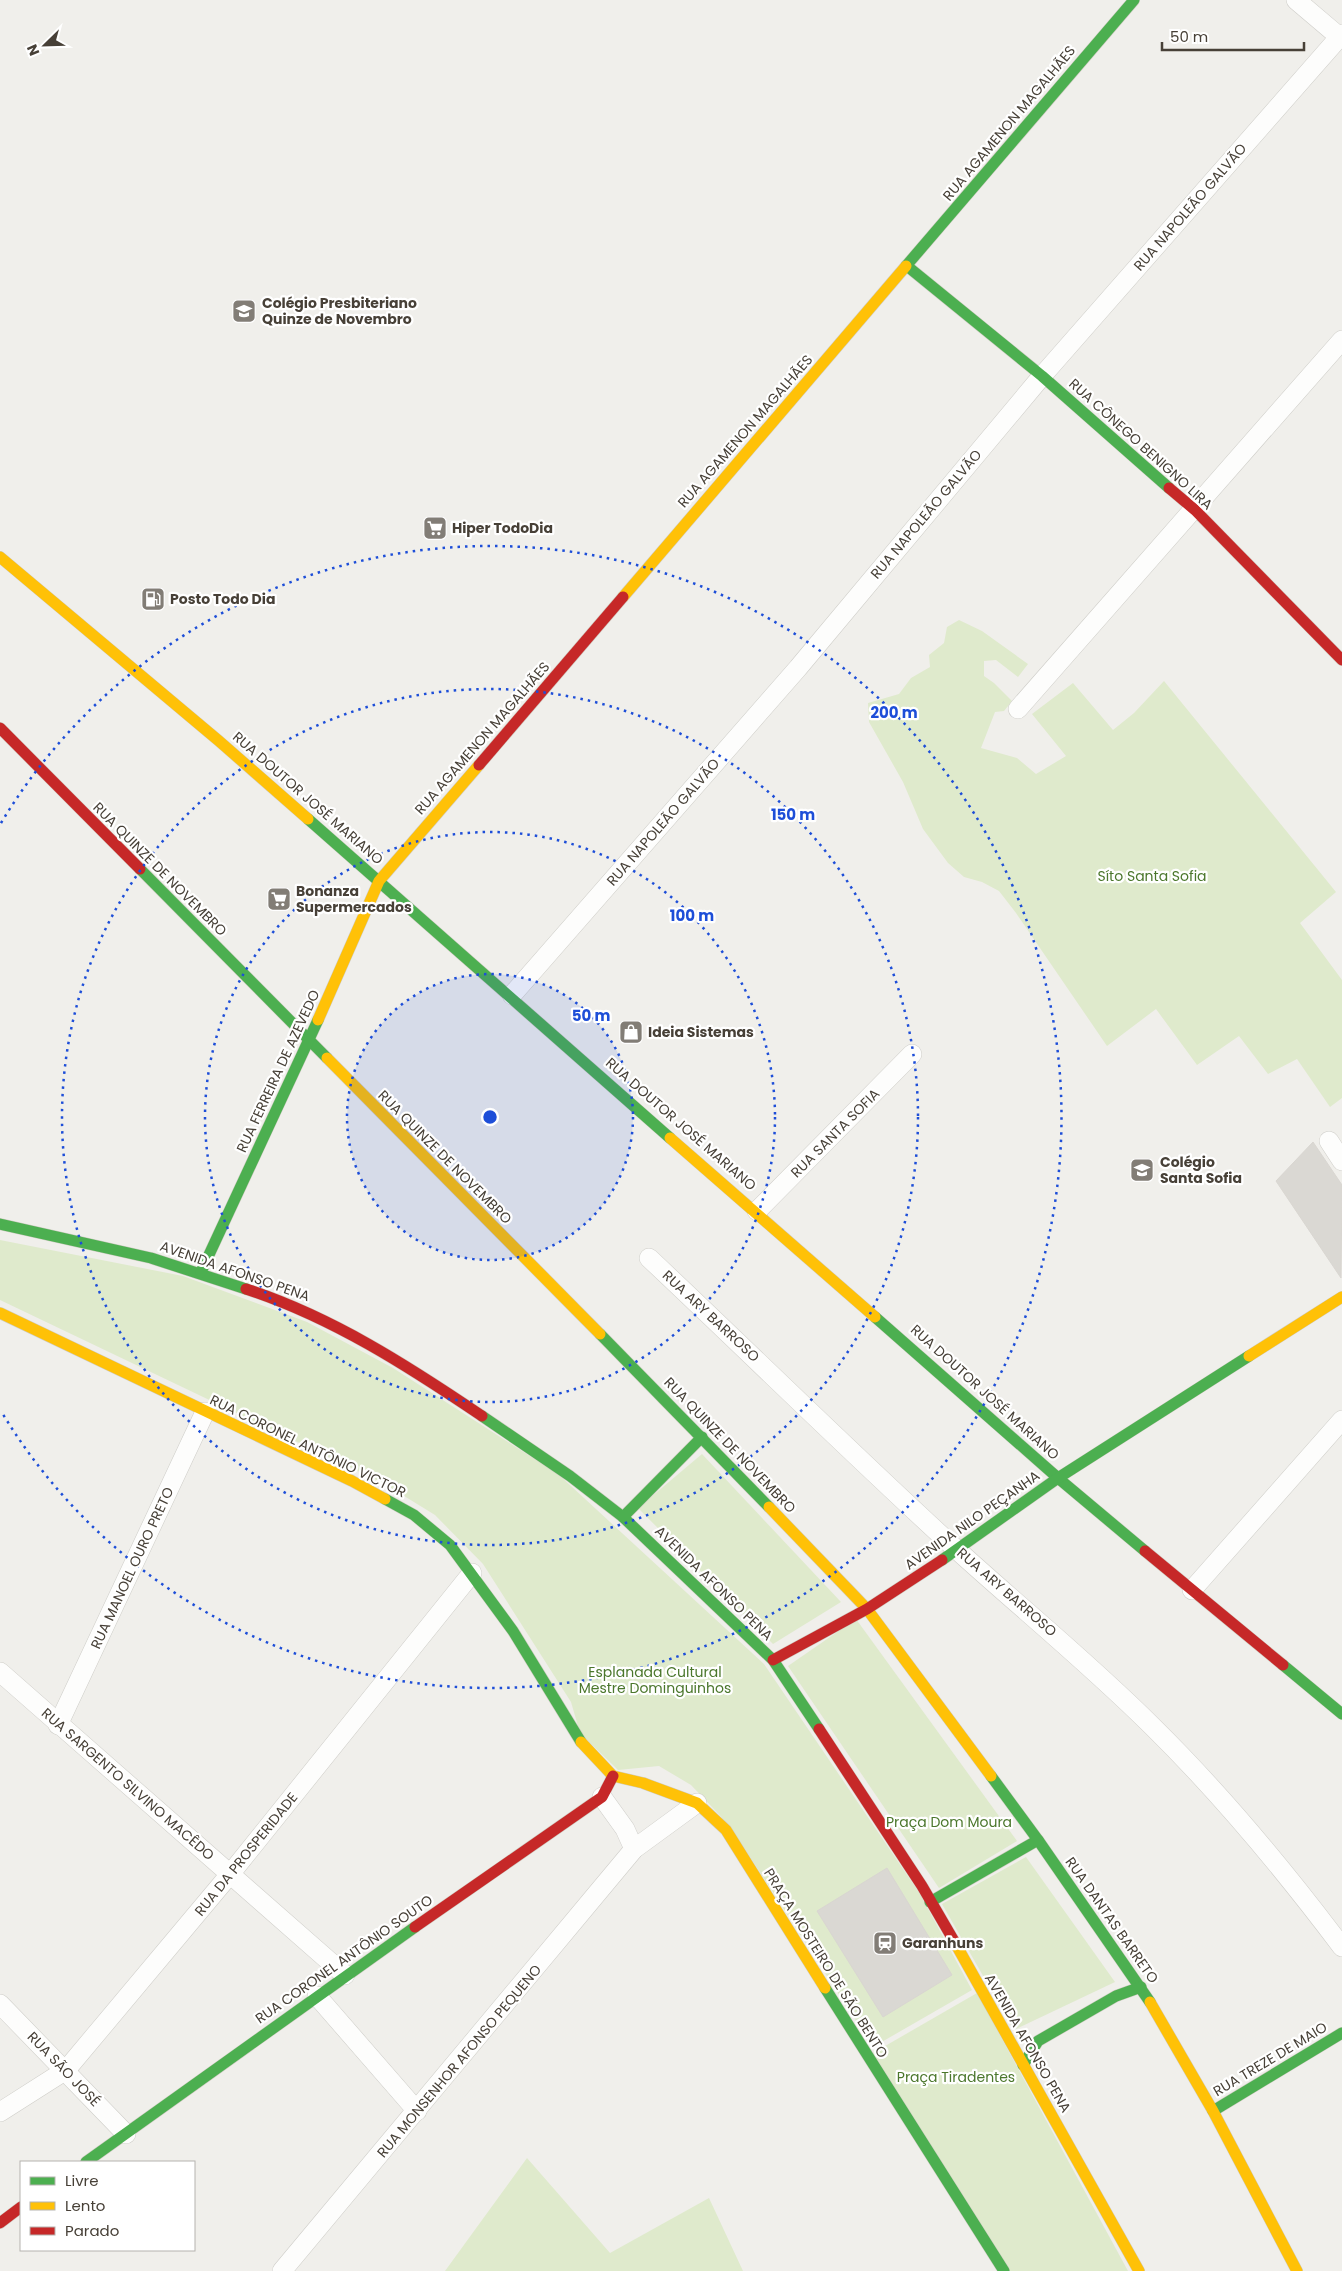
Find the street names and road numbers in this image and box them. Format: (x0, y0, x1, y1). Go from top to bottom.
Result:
street label: RUA AGAMENON MAGALHÃES (938, 41, 1080, 205)
street label: RUA NAPOLEÃO GALVÃO (1129, 139, 1251, 275)
street label: RUA AGAMENON MAGALHÃES (673, 350, 817, 512)
street label: RUA CÔNEGO BENIGNO LIRA (1065, 374, 1217, 514)
street label: RUA NAPOLEÃO GALVÃO (866, 445, 986, 583)
street label: RUA AGAMENON MAGALHÃES (410, 657, 554, 819)
street label: RUA DOUTOR JOSÉ MARIANO (228, 727, 388, 869)
street label: RUA NAPOLEÃO GALVÃO (602, 754, 724, 890)
street label: RUA QUINZE DE NOVEMBRO (89, 798, 231, 940)
street label: RUA FERREIRA DE AZEVEDO (231, 986, 325, 1156)
street label: RUA DOUTOR JOSÉ MARIANO (601, 1053, 761, 1195)
street label: RUA SANTA SOFIA (786, 1084, 884, 1182)
street label: RUA QUINZE DE NOVEMBRO (374, 1086, 516, 1228)
street label: AVENIDA AFONSO PENA (157, 1236, 313, 1306)
street label: RUA ARY BARROSO (658, 1266, 764, 1366)
street label: RUA DOUTOR JOSÉ MARIANO (906, 1320, 1064, 1464)
street label: RUA QUINZE DE NOVEMBRO (660, 1373, 800, 1517)
street label: RUA CORONEL ANTÔNIO VICTOR (207, 1390, 409, 1502)
street label: AVENIDA NILO PEÇANHA (900, 1466, 1044, 1574)
street label: RUA MANOEL OURO PRETO (86, 1484, 178, 1652)
street label: AVENIDA AFONSO PENA (650, 1521, 778, 1645)
street label: RUA ARY BARROSO (953, 1543, 1061, 1641)
street label: RUA SARGENTO SILVINO MACÊDO (37, 1703, 219, 1865)
street label: RUA DA PROSPERIDADE (190, 1788, 302, 1920)
street label: RUA DANTAS BARRETO (1061, 1853, 1163, 1987)
street label: PRAÇA MOSTEIRO DE SÃO BENTO (759, 1864, 893, 2062)
street label: RUA CORONEL ANTÔNIO SOUTO (251, 1890, 437, 2028)
street label: RUA MONSENHOR AFONSO PEQUENO (372, 1960, 546, 2162)
street label: AVENIDA AFONSO PENA (980, 1970, 1076, 2116)
street label: RUA TREZE DE MAIO (1209, 2017, 1331, 2101)
street label: RUA SÃO JOSÉ (23, 2027, 105, 2111)

